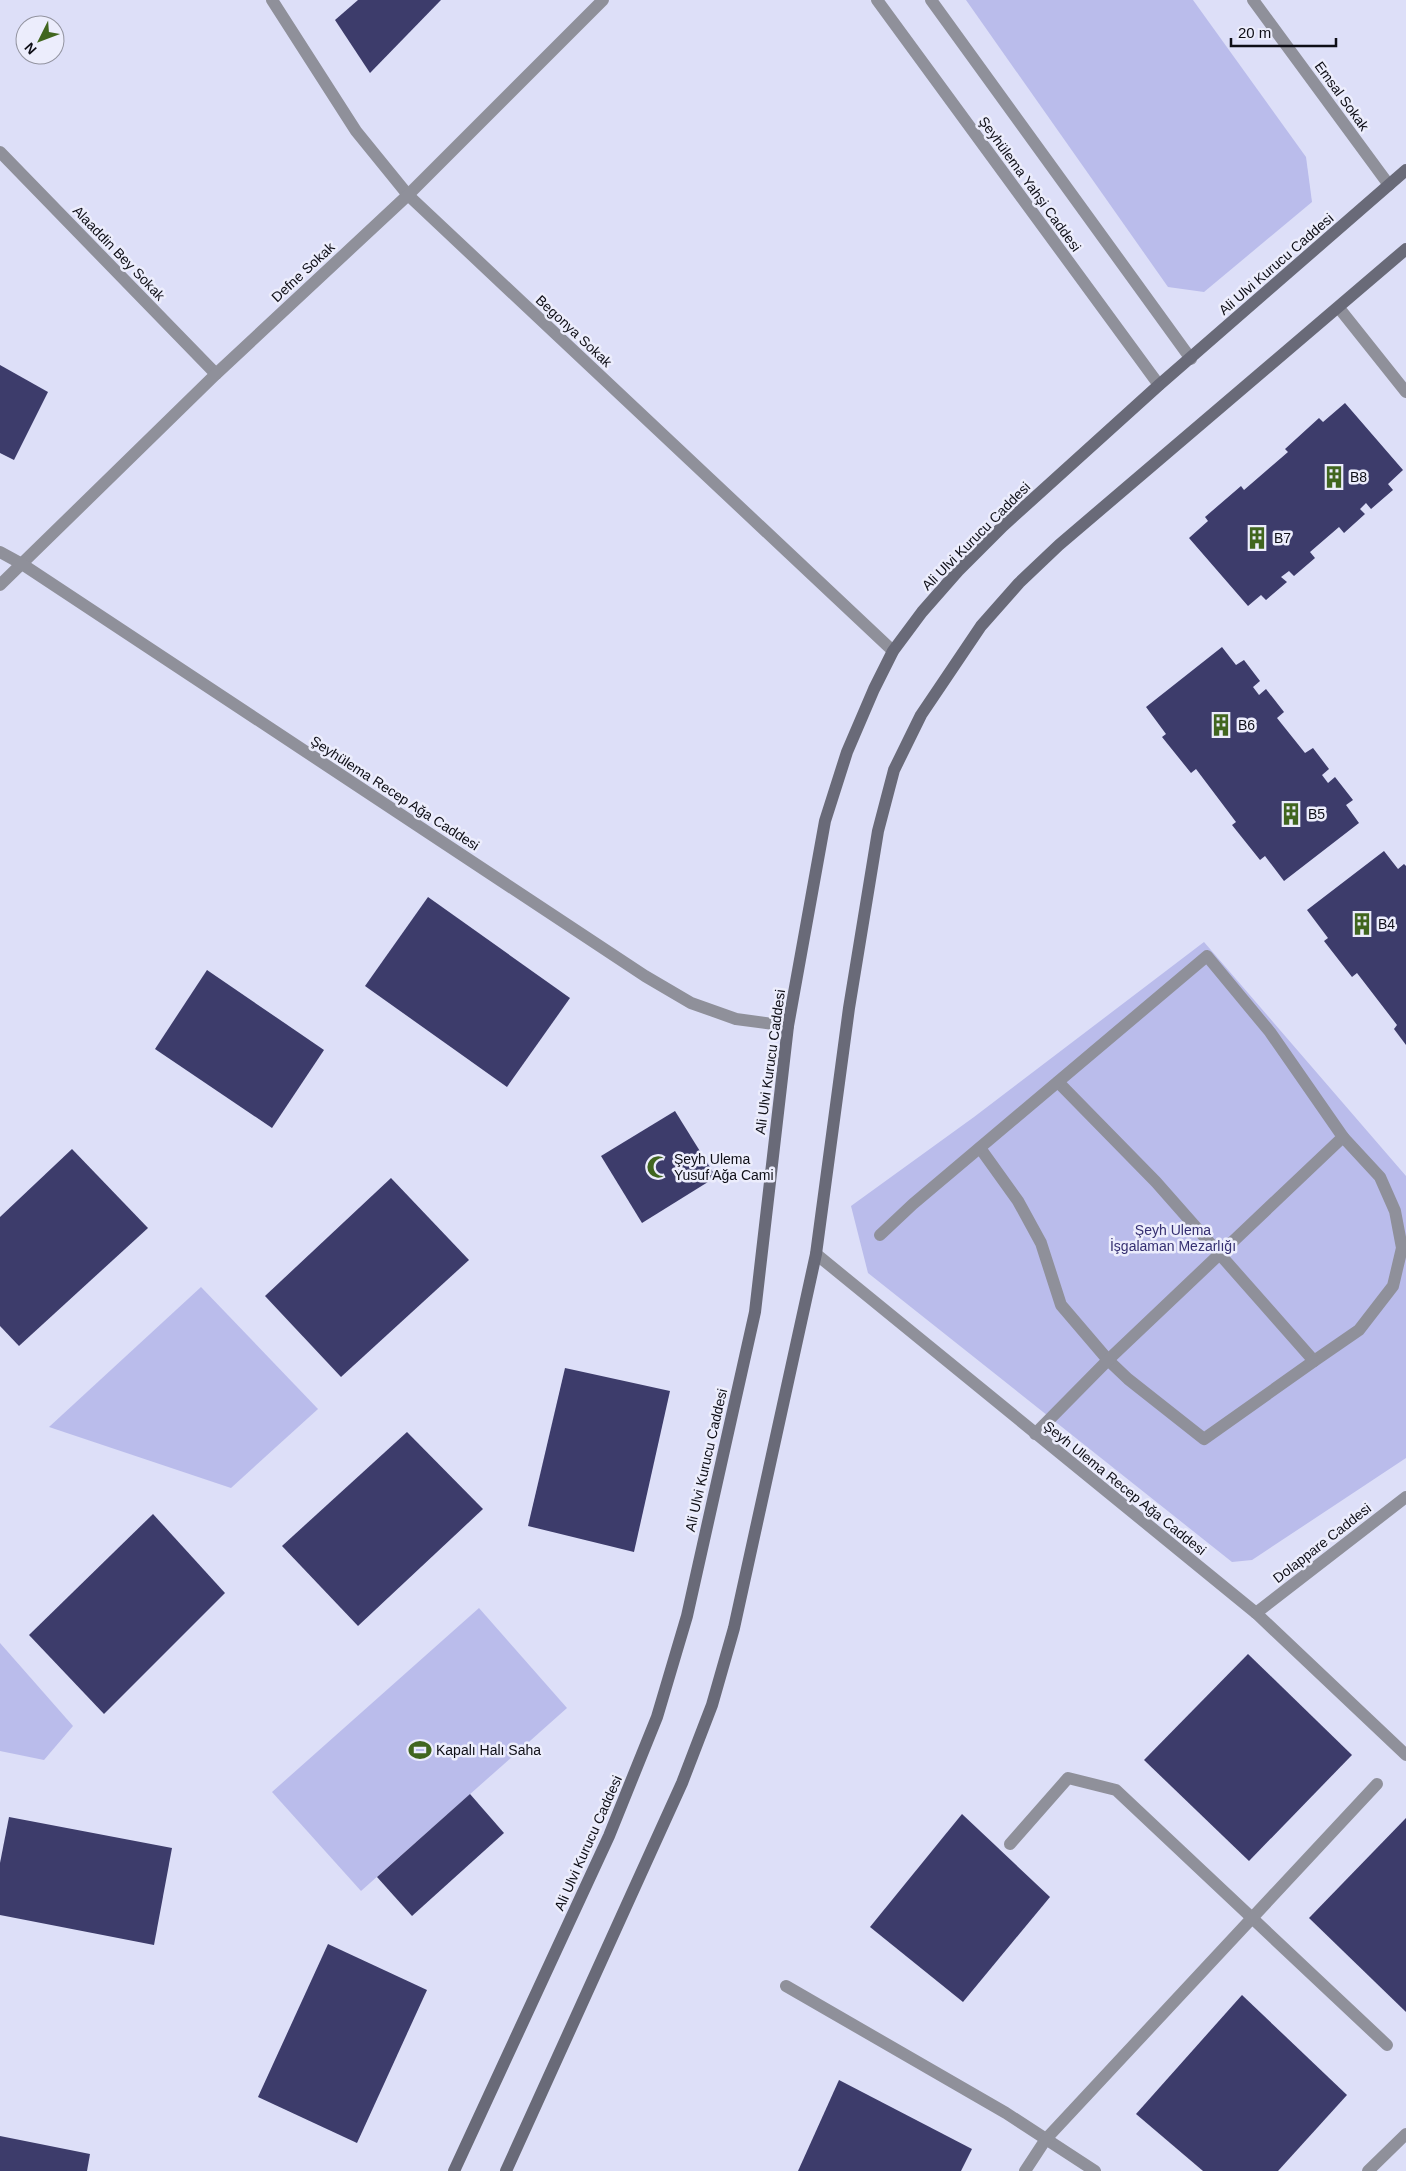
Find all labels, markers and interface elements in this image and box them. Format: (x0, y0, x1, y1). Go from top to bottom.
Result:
north arrow (15, 15, 65, 65)
scale bar (1231, 15, 1336, 47)
text: 20 m (1238, 24, 1271, 41)
text: N (21, 40, 40, 58)
street label: Emsal Sokak (1312, 58, 1373, 135)
street label: Şeyhülema Yahşi Caddesi (976, 113, 1084, 255)
street label: Alaaddin Bey Sokak (70, 202, 169, 304)
street label: Ali Ulvi Kurucu Caddesi (1216, 210, 1336, 318)
street label: Defne Sokak (268, 238, 338, 305)
street label: Begonya Sokak (533, 292, 616, 371)
building icon: B8 (1321, 464, 1347, 490)
place label: B8 (1350, 469, 1367, 485)
street label: Ali Ulvi Kurucu Caddesi (919, 479, 1033, 593)
building icon: B7 (1244, 525, 1270, 551)
place label: B7 (1274, 530, 1291, 546)
building icon: B6 (1208, 712, 1234, 738)
place label: B6 (1238, 717, 1255, 733)
street label: Şeyhülema Recep Ağa Caddesi (308, 732, 482, 854)
building icon: B5 (1278, 801, 1304, 827)
place label: B5 (1308, 806, 1325, 822)
building icon: B4 (1349, 911, 1375, 937)
place label: B4 (1378, 916, 1395, 932)
street label: Ali Ulvi Kurucu Caddesi (752, 988, 788, 1136)
place label: Şeyh Ulema Yusuf Ağa Cami (674, 1151, 774, 1183)
mosque icon: Şeyh Ulema Yusuf Ağa Cami (645, 1154, 671, 1180)
park label: Şeyh Ulema İşgalaman Mezarlığı (1110, 1222, 1236, 1254)
street label: Ali Ulvi Kurucu Caddesi (682, 1387, 730, 1533)
street label: Şeyh Ulema Recep Ağa Caddesi (1041, 1418, 1209, 1558)
street label: Dolappare Caddesi (1270, 1500, 1374, 1586)
sports icon: Kapalı Halı Saha (407, 1737, 433, 1763)
place label: Kapalı Halı Saha (436, 1742, 541, 1758)
street label: Ali Ulvi Kurucu Caddesi (551, 1773, 625, 1913)

